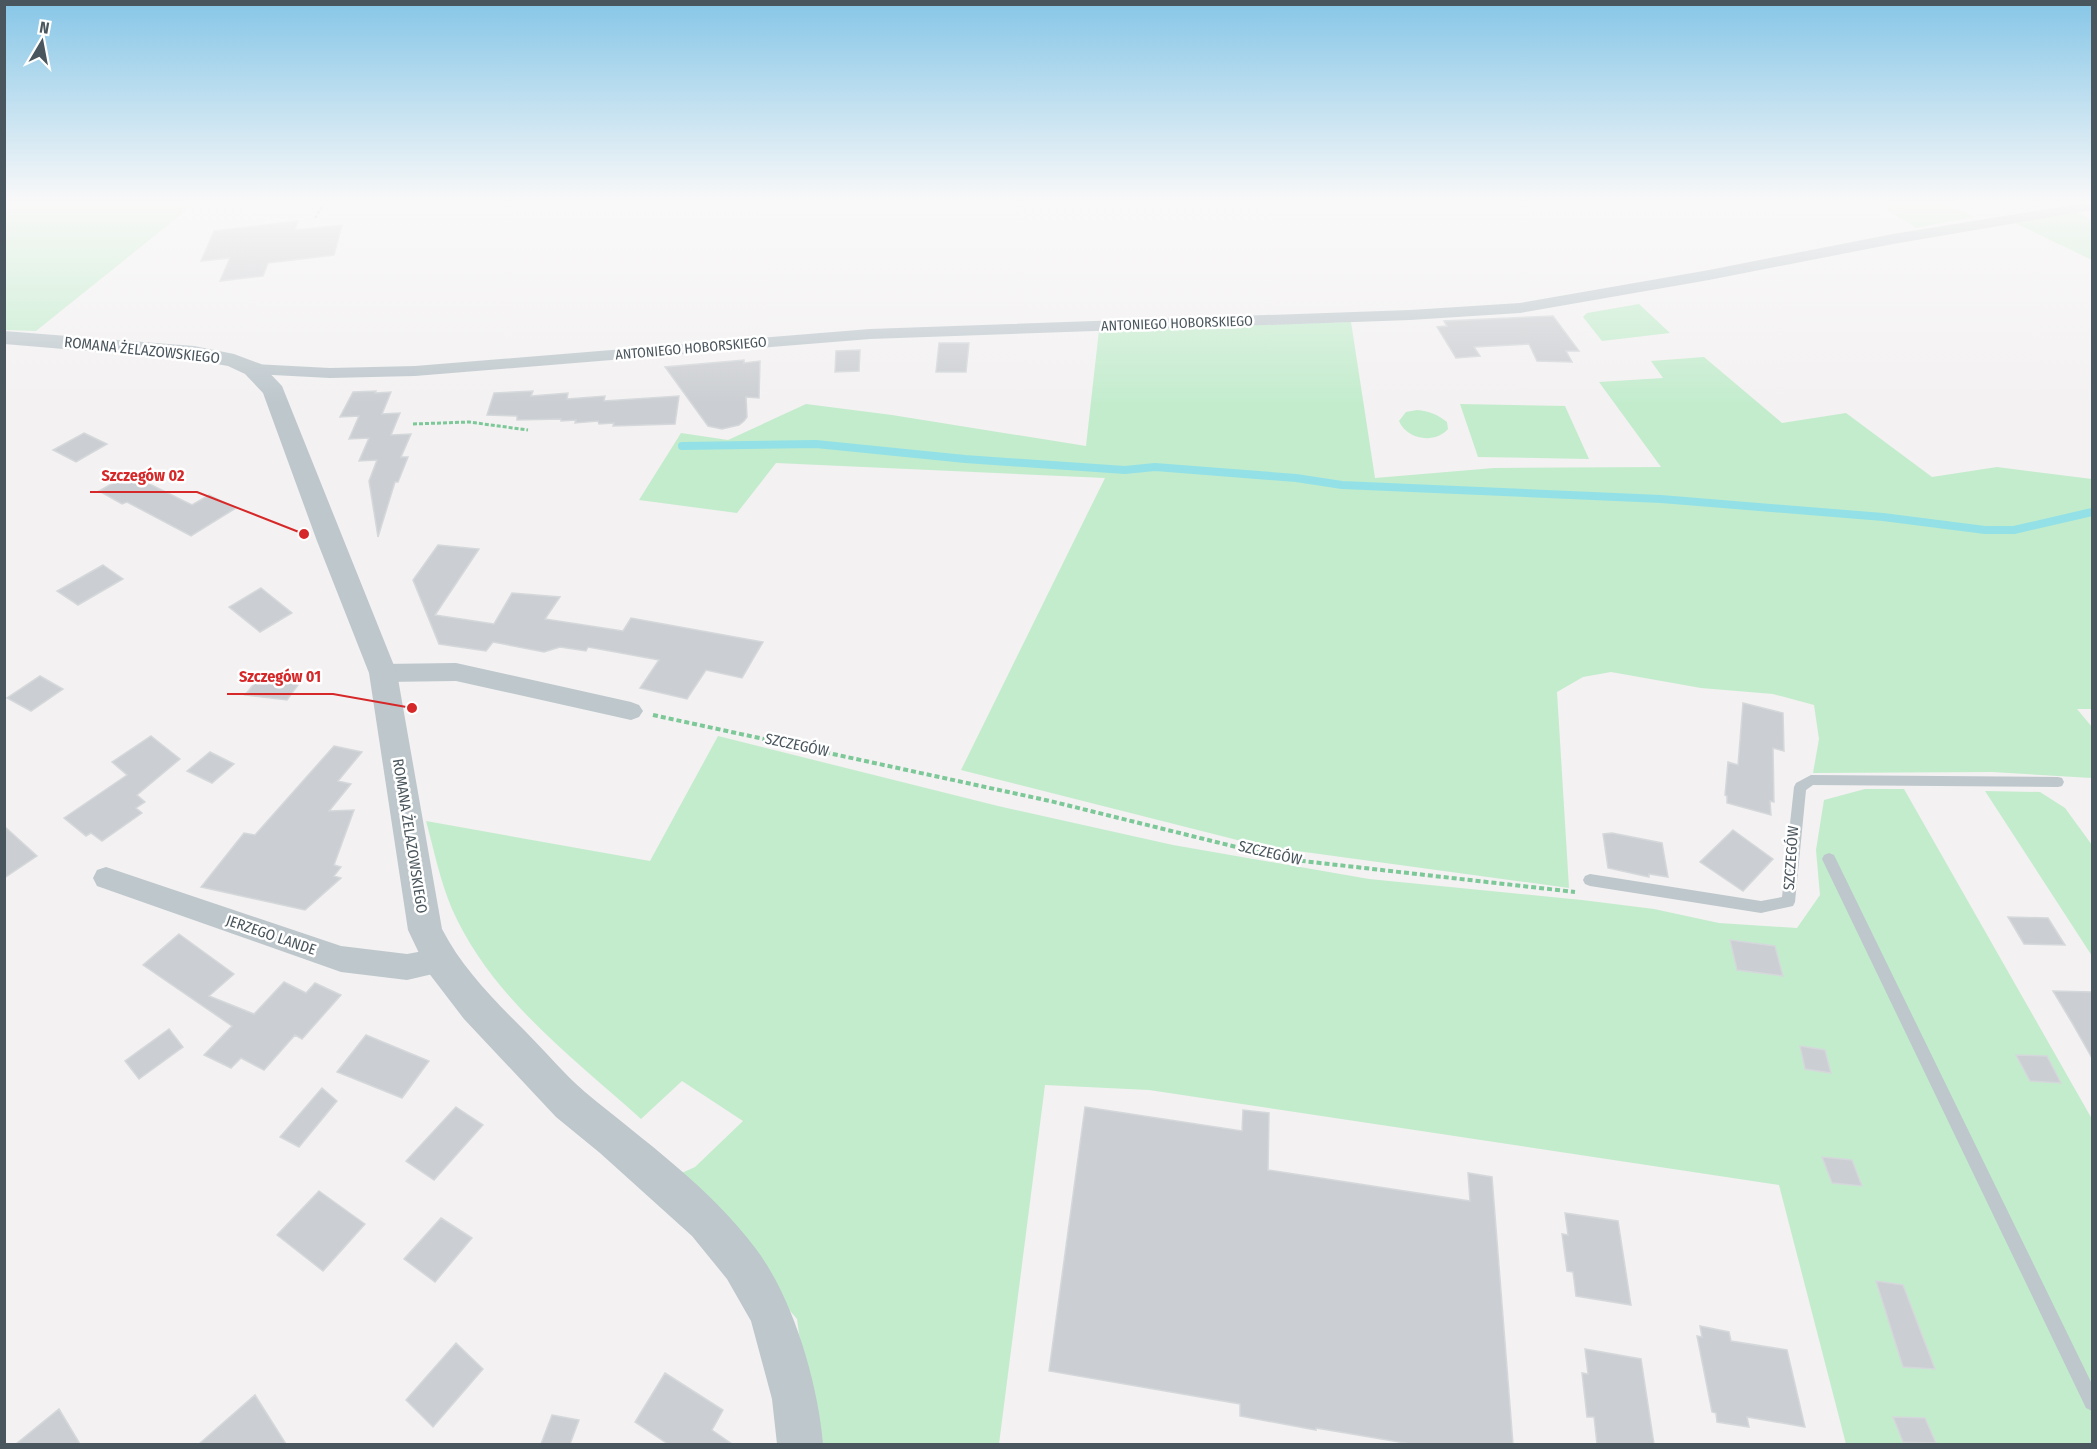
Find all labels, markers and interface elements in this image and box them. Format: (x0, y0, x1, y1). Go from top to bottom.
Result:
north arrow (12, 12, 72, 72)
text: N (38, 18, 51, 38)
street label: ANTONIEGO HOBORSKIEGO (1101, 312, 1253, 335)
street label: ROMANA ŻELAZOWSKIEGO (63, 333, 221, 367)
street label: ANTONIEGO HOBORSKIEGO (615, 333, 768, 364)
callout: Szczegów 02 (90, 458, 197, 492)
text: Szczegów 02 (102, 466, 185, 485)
callout: Szczegów 01 (227, 660, 333, 694)
text: Szczegów 01 (239, 667, 321, 686)
street label: SZCZEGÓW (764, 729, 830, 761)
street label: ROMANA ŻELAZOWSKIEGO (389, 757, 431, 915)
street label: SZCZEGÓW (1780, 825, 1802, 891)
street label: SZCZEGÓW (1236, 837, 1304, 869)
street label: JERZEGO LANDE (224, 911, 318, 959)

